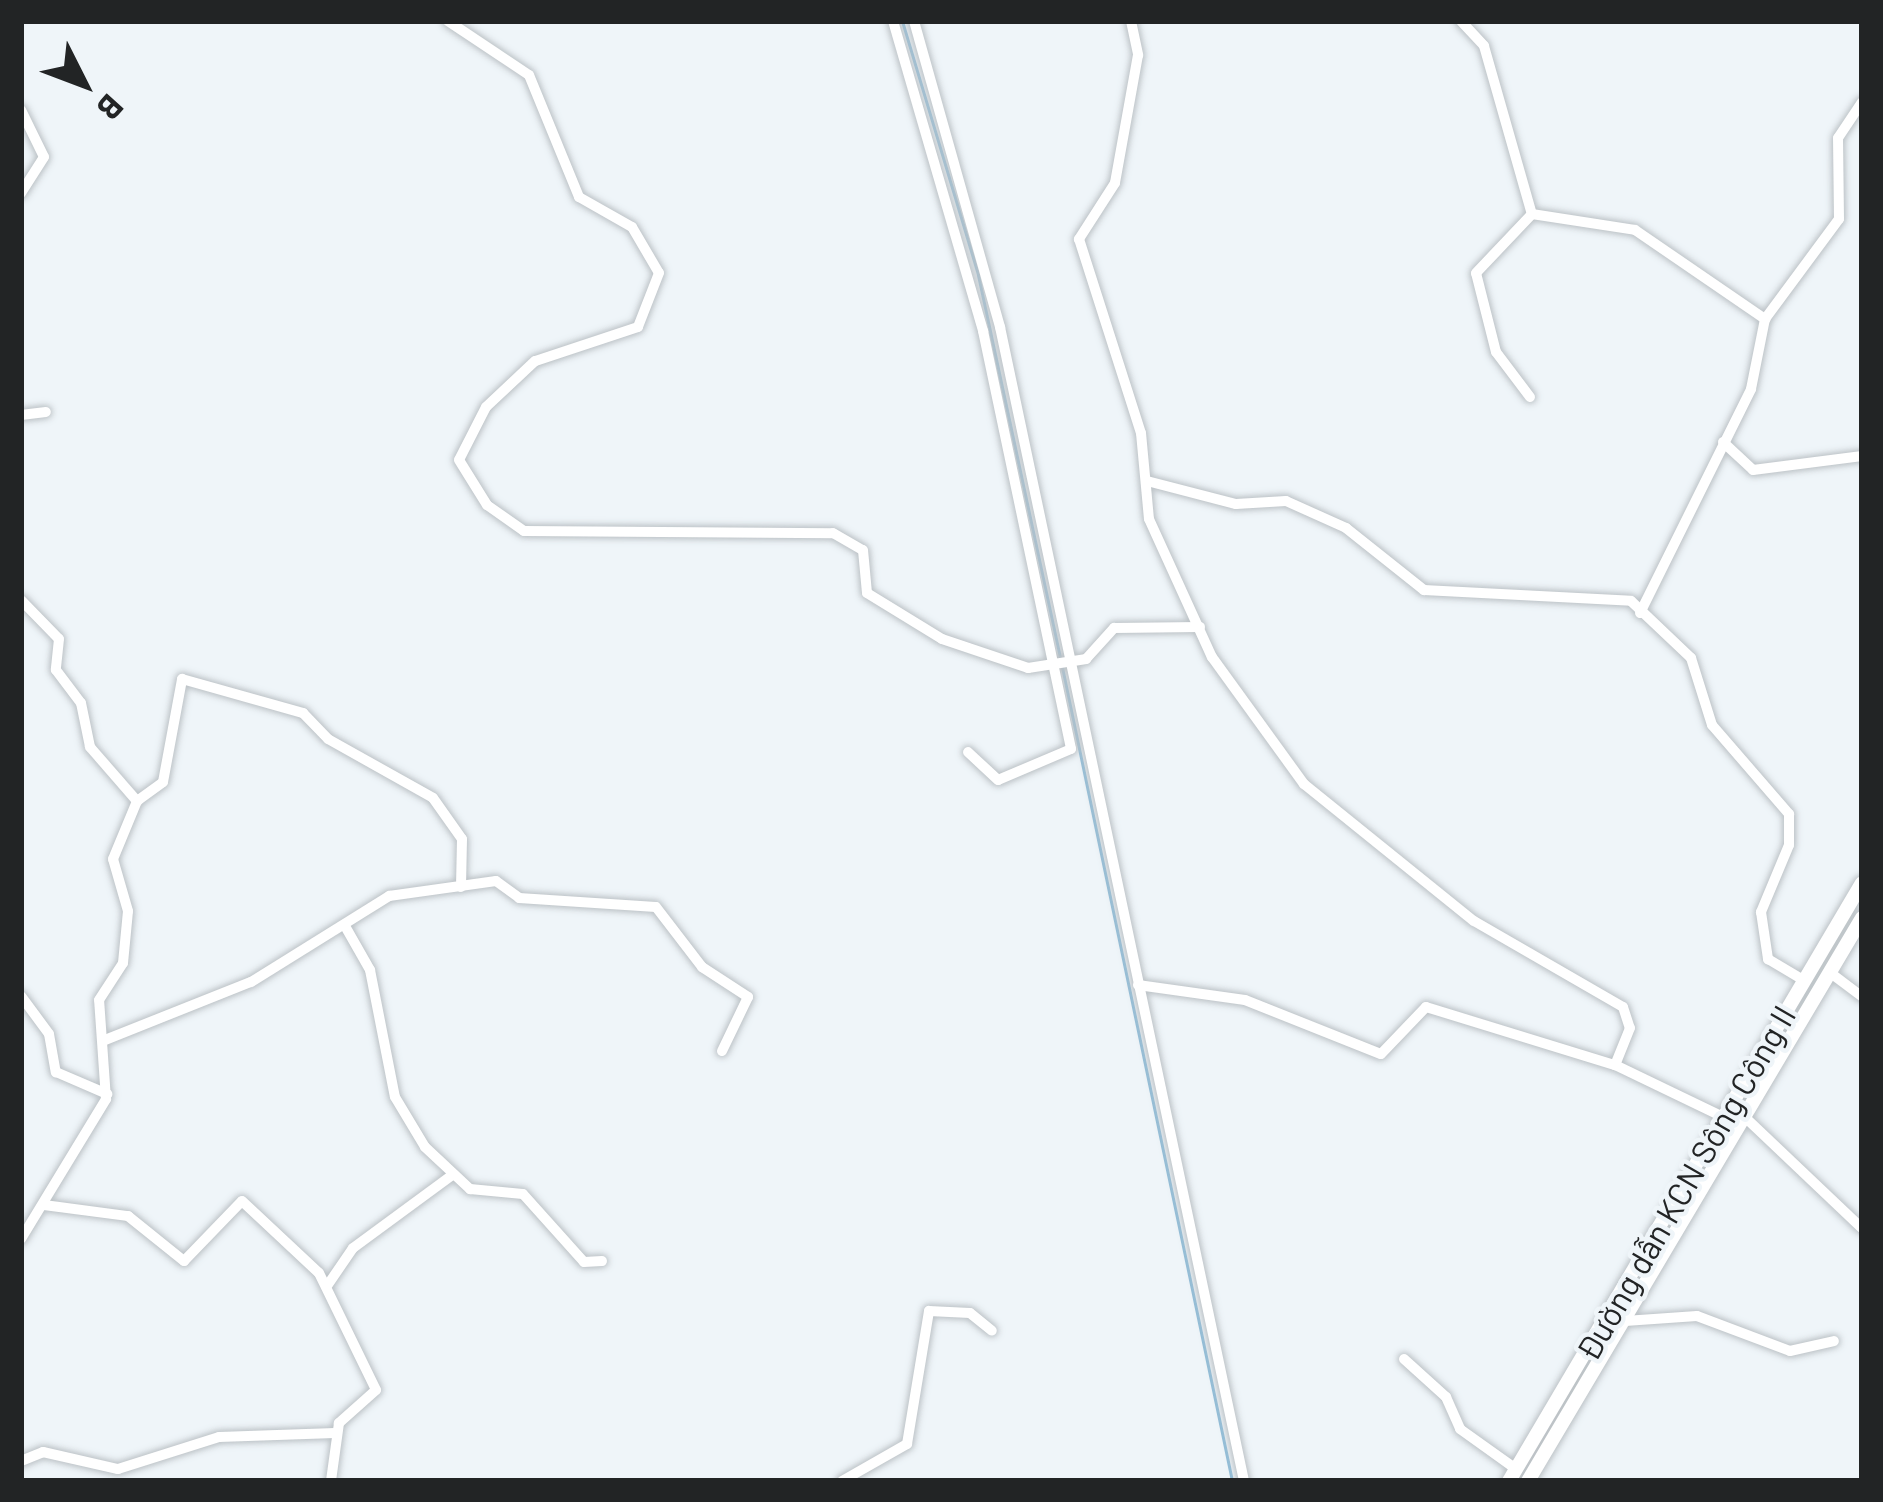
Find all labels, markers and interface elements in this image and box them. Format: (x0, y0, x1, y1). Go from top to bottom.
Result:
north arrow (24, 24, 144, 144)
text: B (89, 87, 132, 129)
street label: Đường dẫn KCN Sông Công II (1568, 998, 1804, 1368)

